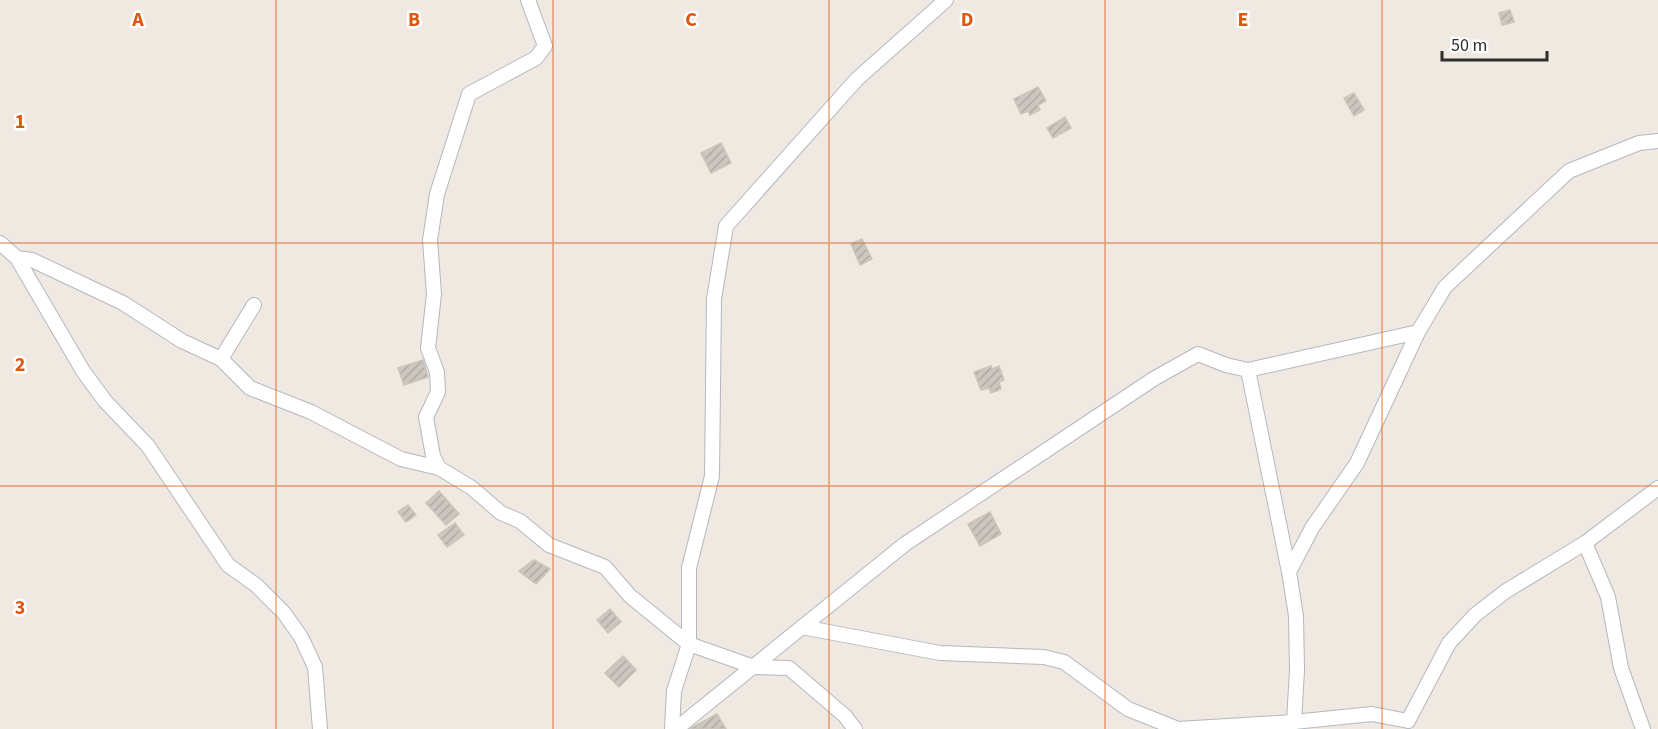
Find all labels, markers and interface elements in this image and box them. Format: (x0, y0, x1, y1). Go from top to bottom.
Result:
text: A (131, 6, 144, 34)
text: B (408, 6, 420, 34)
text: C (685, 6, 697, 34)
text: D (961, 6, 973, 34)
text: E (1238, 6, 1248, 34)
scale bar (1442, 24, 1547, 62)
text: 50 m (1451, 33, 1487, 58)
text: 1 (15, 108, 25, 136)
text: 2 (15, 351, 25, 379)
text: 3 (15, 594, 25, 622)

